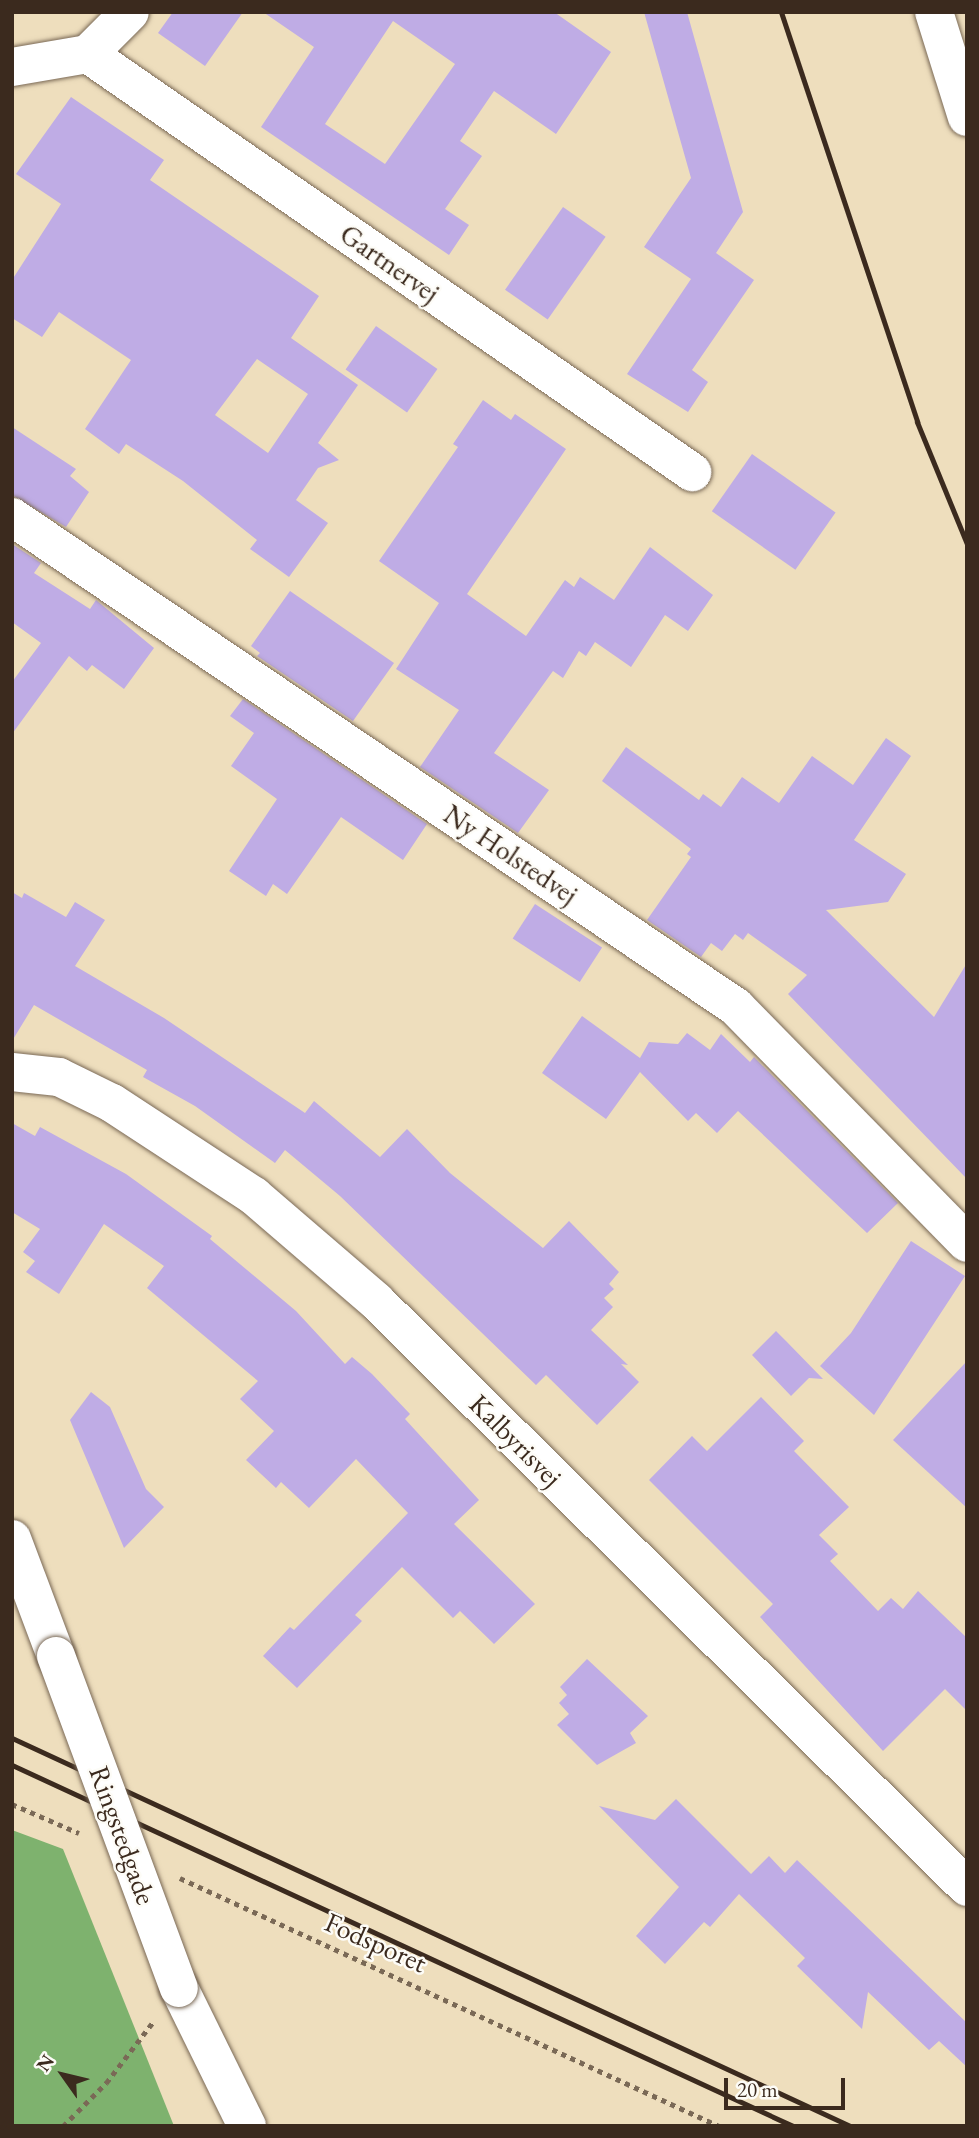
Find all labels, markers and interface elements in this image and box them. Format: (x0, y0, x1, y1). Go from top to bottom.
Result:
street label: Gartnervej (334, 217, 446, 309)
street label: Ny Holstedvej (438, 797, 584, 911)
street label: Kalbyrisvej (463, 1387, 569, 1493)
street label: Ringstedgade (82, 1761, 164, 1909)
street label: Fodsporet (320, 1905, 432, 1979)
north arrow (28, 2040, 98, 2110)
text: N (31, 2050, 60, 2076)
scale bar (727, 2064, 848, 2108)
text: 20 m (737, 2076, 778, 2103)

